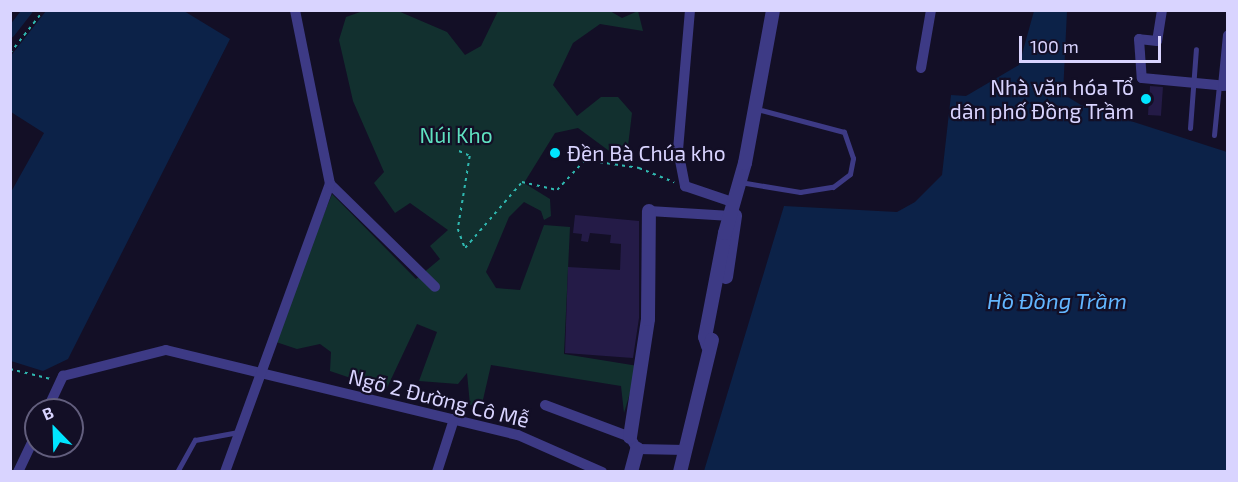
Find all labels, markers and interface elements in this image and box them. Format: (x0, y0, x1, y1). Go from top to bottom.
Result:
scale bar (1022, 24, 1164, 62)
text: 100 m (1030, 35, 1079, 57)
place label: Nhà văn hóa Tổ dân phố Đồng Trầm (949, 74, 1134, 124)
marker: Nhà văn hóa Tổ dân phố Đồng Trầm (1139, 92, 1153, 106)
park label: Núi Kho (419, 122, 493, 148)
place label: Đền Bà Chúa kho (567, 140, 726, 166)
marker: Đền Bà Chúa kho (548, 146, 562, 160)
water label: Hồ Đồng Trầm (987, 288, 1127, 314)
street label: Ngõ 2 Đường Cô Mễ (346, 363, 532, 433)
north arrow (24, 398, 84, 458)
text: B (39, 402, 56, 424)

